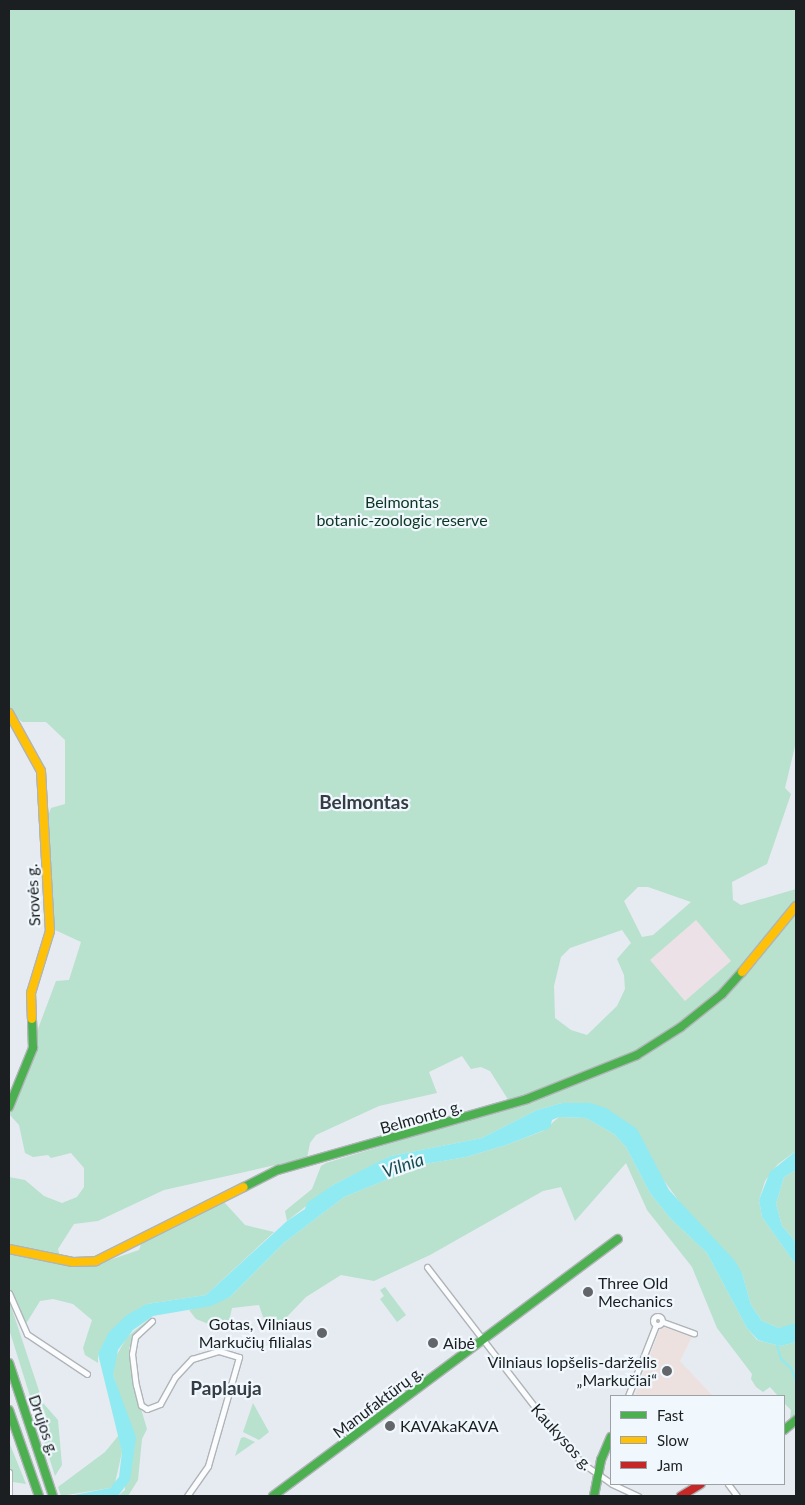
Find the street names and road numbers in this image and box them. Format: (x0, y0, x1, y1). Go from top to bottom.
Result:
street label: Srovės g. (22, 863, 44, 927)
street label: Belmonto g. (378, 1096, 464, 1138)
street label: Manufaktūrų g. (329, 1362, 427, 1442)
street label: Drujos g. (25, 1392, 63, 1458)
street label: Kaukysos g. (527, 1400, 597, 1474)

